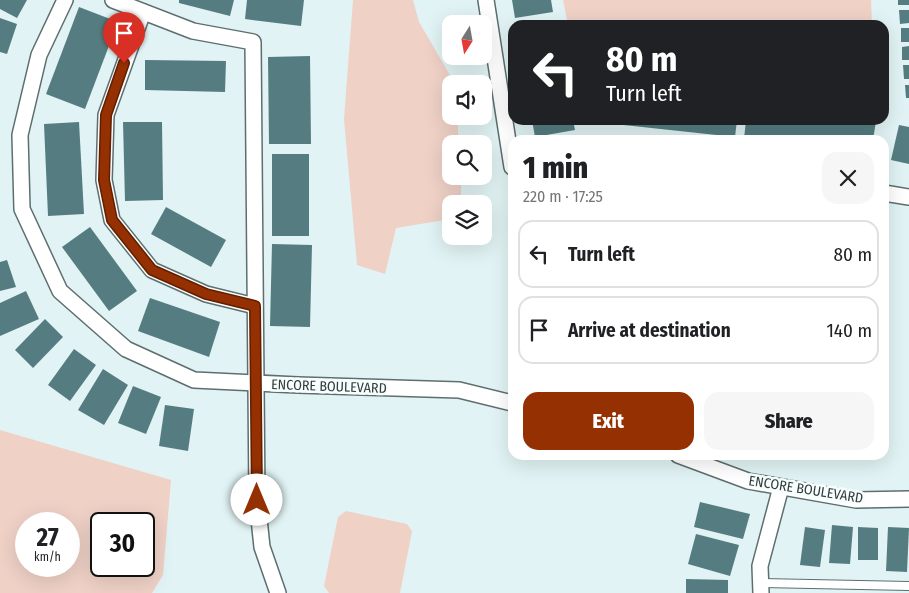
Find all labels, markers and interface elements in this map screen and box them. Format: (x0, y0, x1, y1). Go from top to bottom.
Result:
pin (103, 12, 145, 63)
north arrow (442, 15, 492, 65)
map controls (442, 15, 492, 245)
icon: arrive (110, 19, 138, 47)
text: 80 m (606, 38, 678, 80)
icon: left (523, 40, 588, 105)
button: sound (442, 75, 492, 125)
text: Turn left (606, 80, 682, 107)
button: search (442, 135, 492, 185)
text: 1 min (523, 150, 588, 186)
button: close (822, 152, 874, 204)
text: 220 m · 17:25 (523, 187, 603, 206)
button: layers (442, 195, 492, 245)
icon: left (525, 240, 553, 268)
text: Turn left (568, 243, 635, 266)
text: 80 m (834, 243, 872, 266)
icon: arrive (525, 316, 553, 344)
text: Arrive at destination (568, 319, 731, 342)
text: 140 m (826, 319, 872, 342)
street label: ENCORE BOULEVARD (271, 376, 387, 397)
button: Exit (523, 392, 694, 450)
button: Share (704, 392, 874, 450)
street label: ENCORE BOULEVARD (747, 472, 864, 507)
position arrow (230, 473, 282, 525)
speed limit sign: 30 (90, 512, 155, 577)
text: 27 (36, 523, 59, 553)
text: km/h (34, 550, 61, 564)

